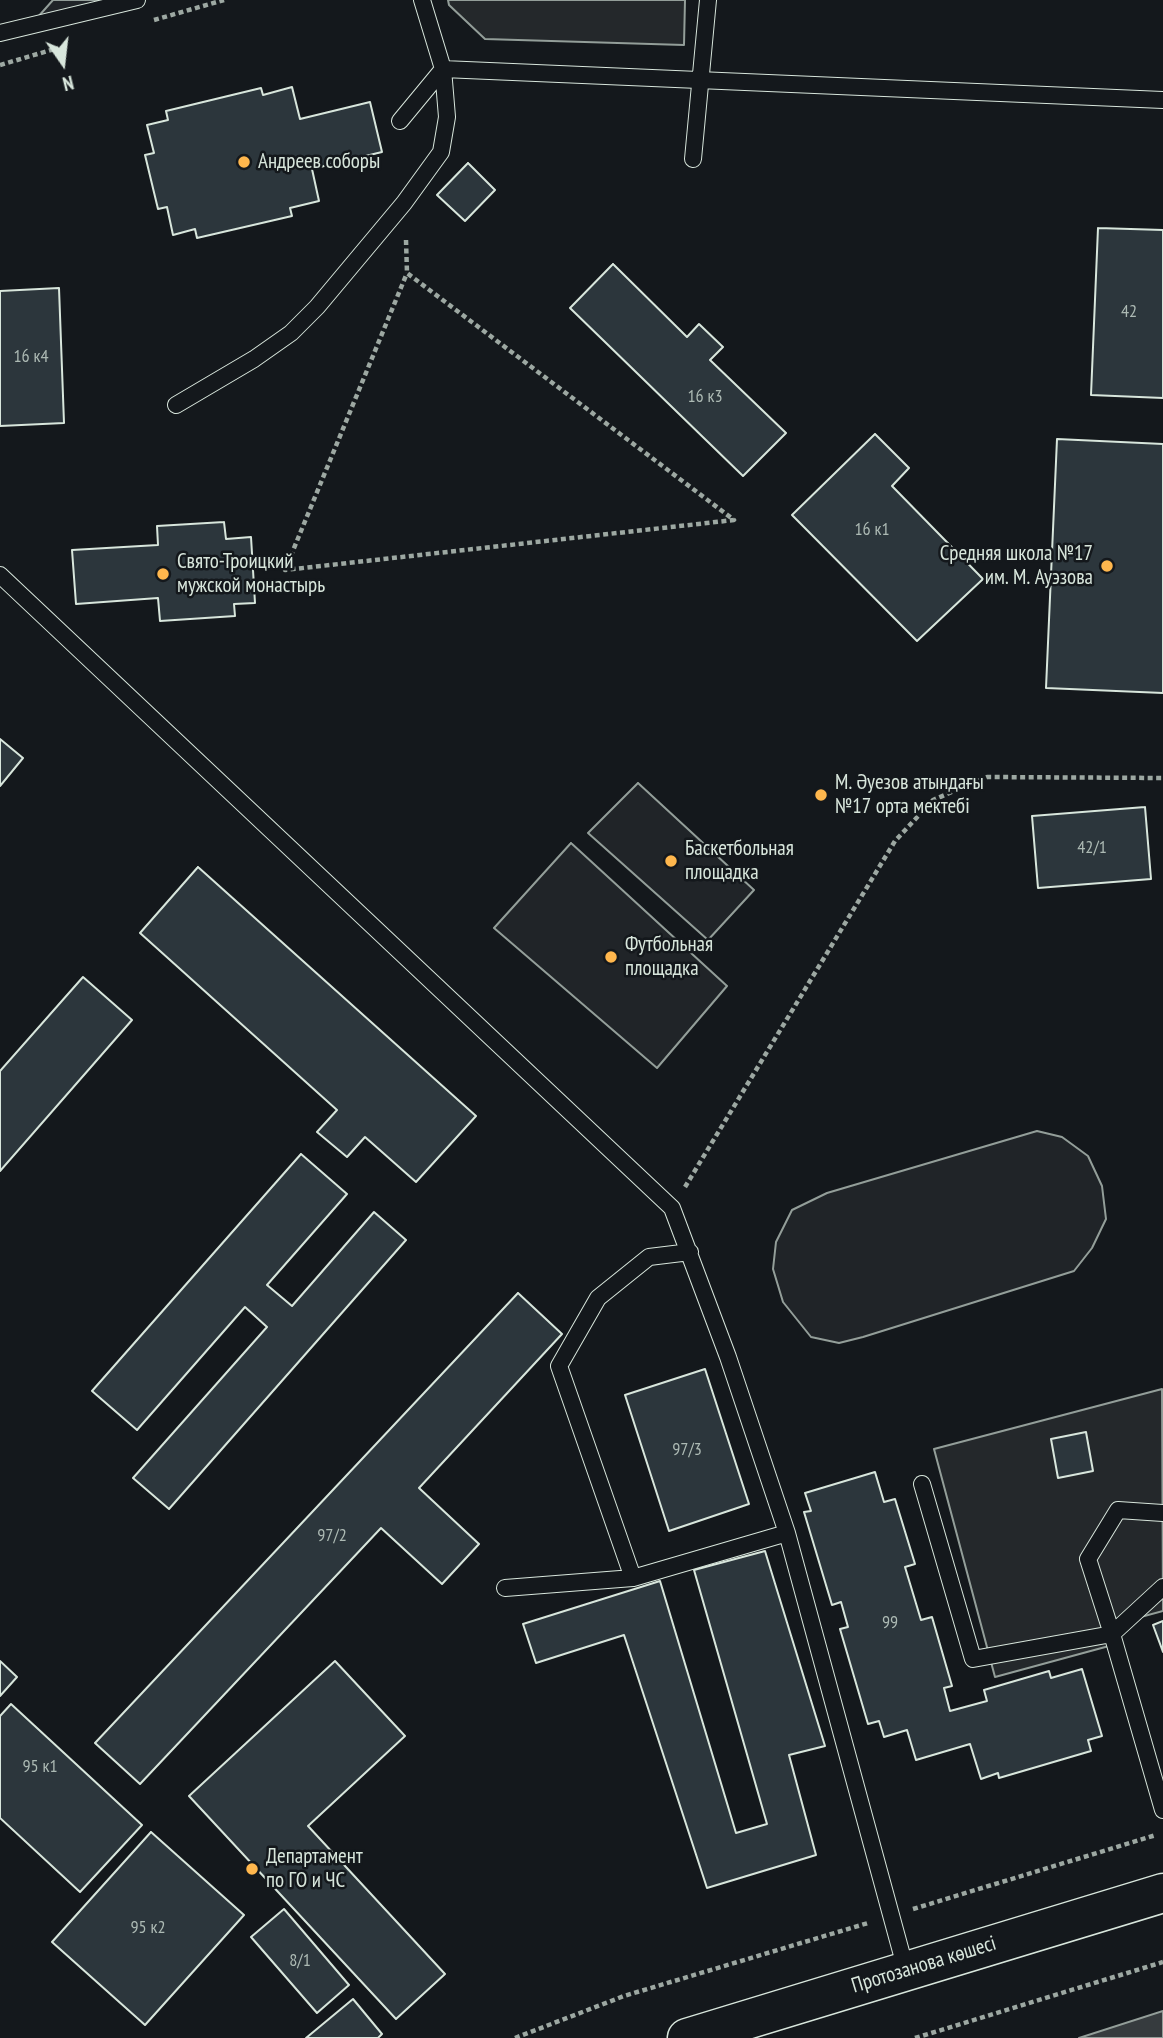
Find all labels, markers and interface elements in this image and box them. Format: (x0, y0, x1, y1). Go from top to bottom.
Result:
north arrow (28, 28, 98, 98)
text: N (60, 70, 76, 96)
place label: Андреев соборы (258, 149, 380, 175)
marker: Андреев соборы (236, 154, 252, 170)
house number: 42 (1121, 301, 1137, 323)
house number: 16 к4 (13, 346, 49, 368)
house number: 16 к3 (687, 386, 723, 408)
house number: 16 к1 (854, 519, 890, 541)
place label: Средняя школа №17 им. М. Ауэзова (940, 541, 1093, 591)
place label: Свято-Троицкий мужской монастырь (177, 549, 325, 599)
marker: Средняя школа №17 им. М. Ауэзова (1099, 558, 1115, 574)
marker: Свято-Троицкий мужской монастырь (155, 566, 171, 582)
place label: М. Әуезов атындағы №17 орта мектебі (835, 770, 984, 820)
marker: М. Әуезов атындағы №17 орта мектебі (813, 787, 829, 803)
place label: Баскетбольная площадка (685, 836, 794, 886)
house number: 42/1 (1077, 837, 1107, 859)
marker: Баскетбольная площадка (663, 853, 679, 869)
place label: Футбольная площадка (625, 932, 713, 982)
marker: Футбольная площадка (603, 949, 619, 965)
house number: 97/3 (672, 1439, 702, 1461)
house number: 97/2 (317, 1525, 347, 1547)
house number: 99 (882, 1612, 898, 1634)
house number: 95 к1 (22, 1756, 58, 1778)
place label: Департамент по ГО и ЧС (266, 1844, 363, 1894)
marker: Департамент по ГО и ЧС (244, 1861, 260, 1877)
house number: 95 к2 (130, 1917, 166, 1939)
street label: Протозанова көшесі (849, 1931, 999, 1999)
house number: 8/1 (289, 1950, 311, 1972)

